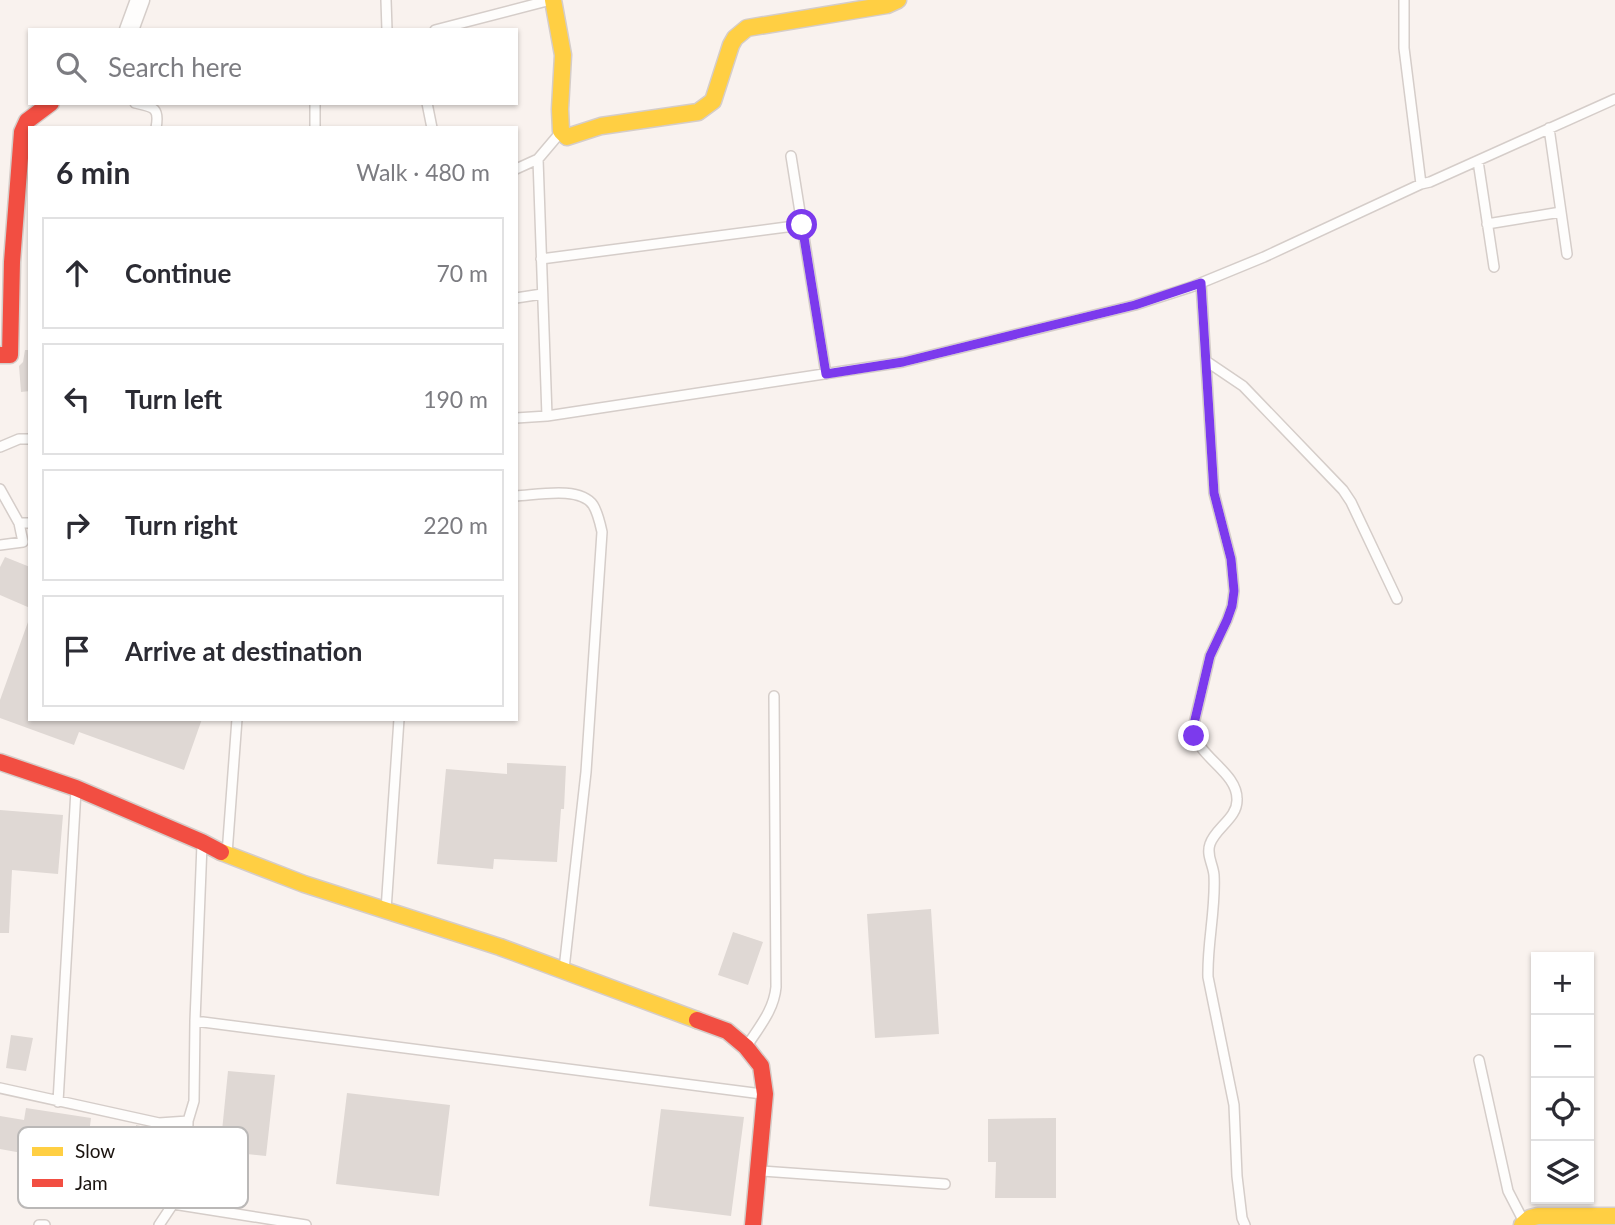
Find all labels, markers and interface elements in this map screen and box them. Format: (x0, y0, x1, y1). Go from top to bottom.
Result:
search box (28, 28, 518, 105)
icon: search (52, 48, 90, 86)
text: Search here (108, 51, 242, 83)
text: 6 min (56, 154, 130, 190)
text: Walk · 480 m (356, 158, 490, 186)
route start (786, 209, 817, 240)
icon: ahead (58, 254, 96, 292)
text: Continue (125, 257, 231, 289)
text: 70 m (437, 259, 488, 287)
icon: left (58, 380, 96, 418)
text: Turn left (125, 383, 222, 415)
text: 190 m (423, 385, 488, 413)
icon: right (58, 506, 96, 544)
text: Turn right (125, 509, 238, 541)
text: 220 m (423, 511, 488, 539)
icon: arrive (58, 632, 96, 670)
text: Arrive at destination (125, 635, 362, 667)
route end (1178, 720, 1209, 751)
map controls (1531, 952, 1594, 1204)
button: + (1531, 952, 1594, 1015)
button: − (1531, 1015, 1594, 1078)
button: locate (1531, 1078, 1594, 1141)
legend (18, 1127, 248, 1208)
text: Slow (75, 1139, 115, 1162)
button: layers (1531, 1141, 1594, 1204)
text: Jam (75, 1171, 108, 1194)

